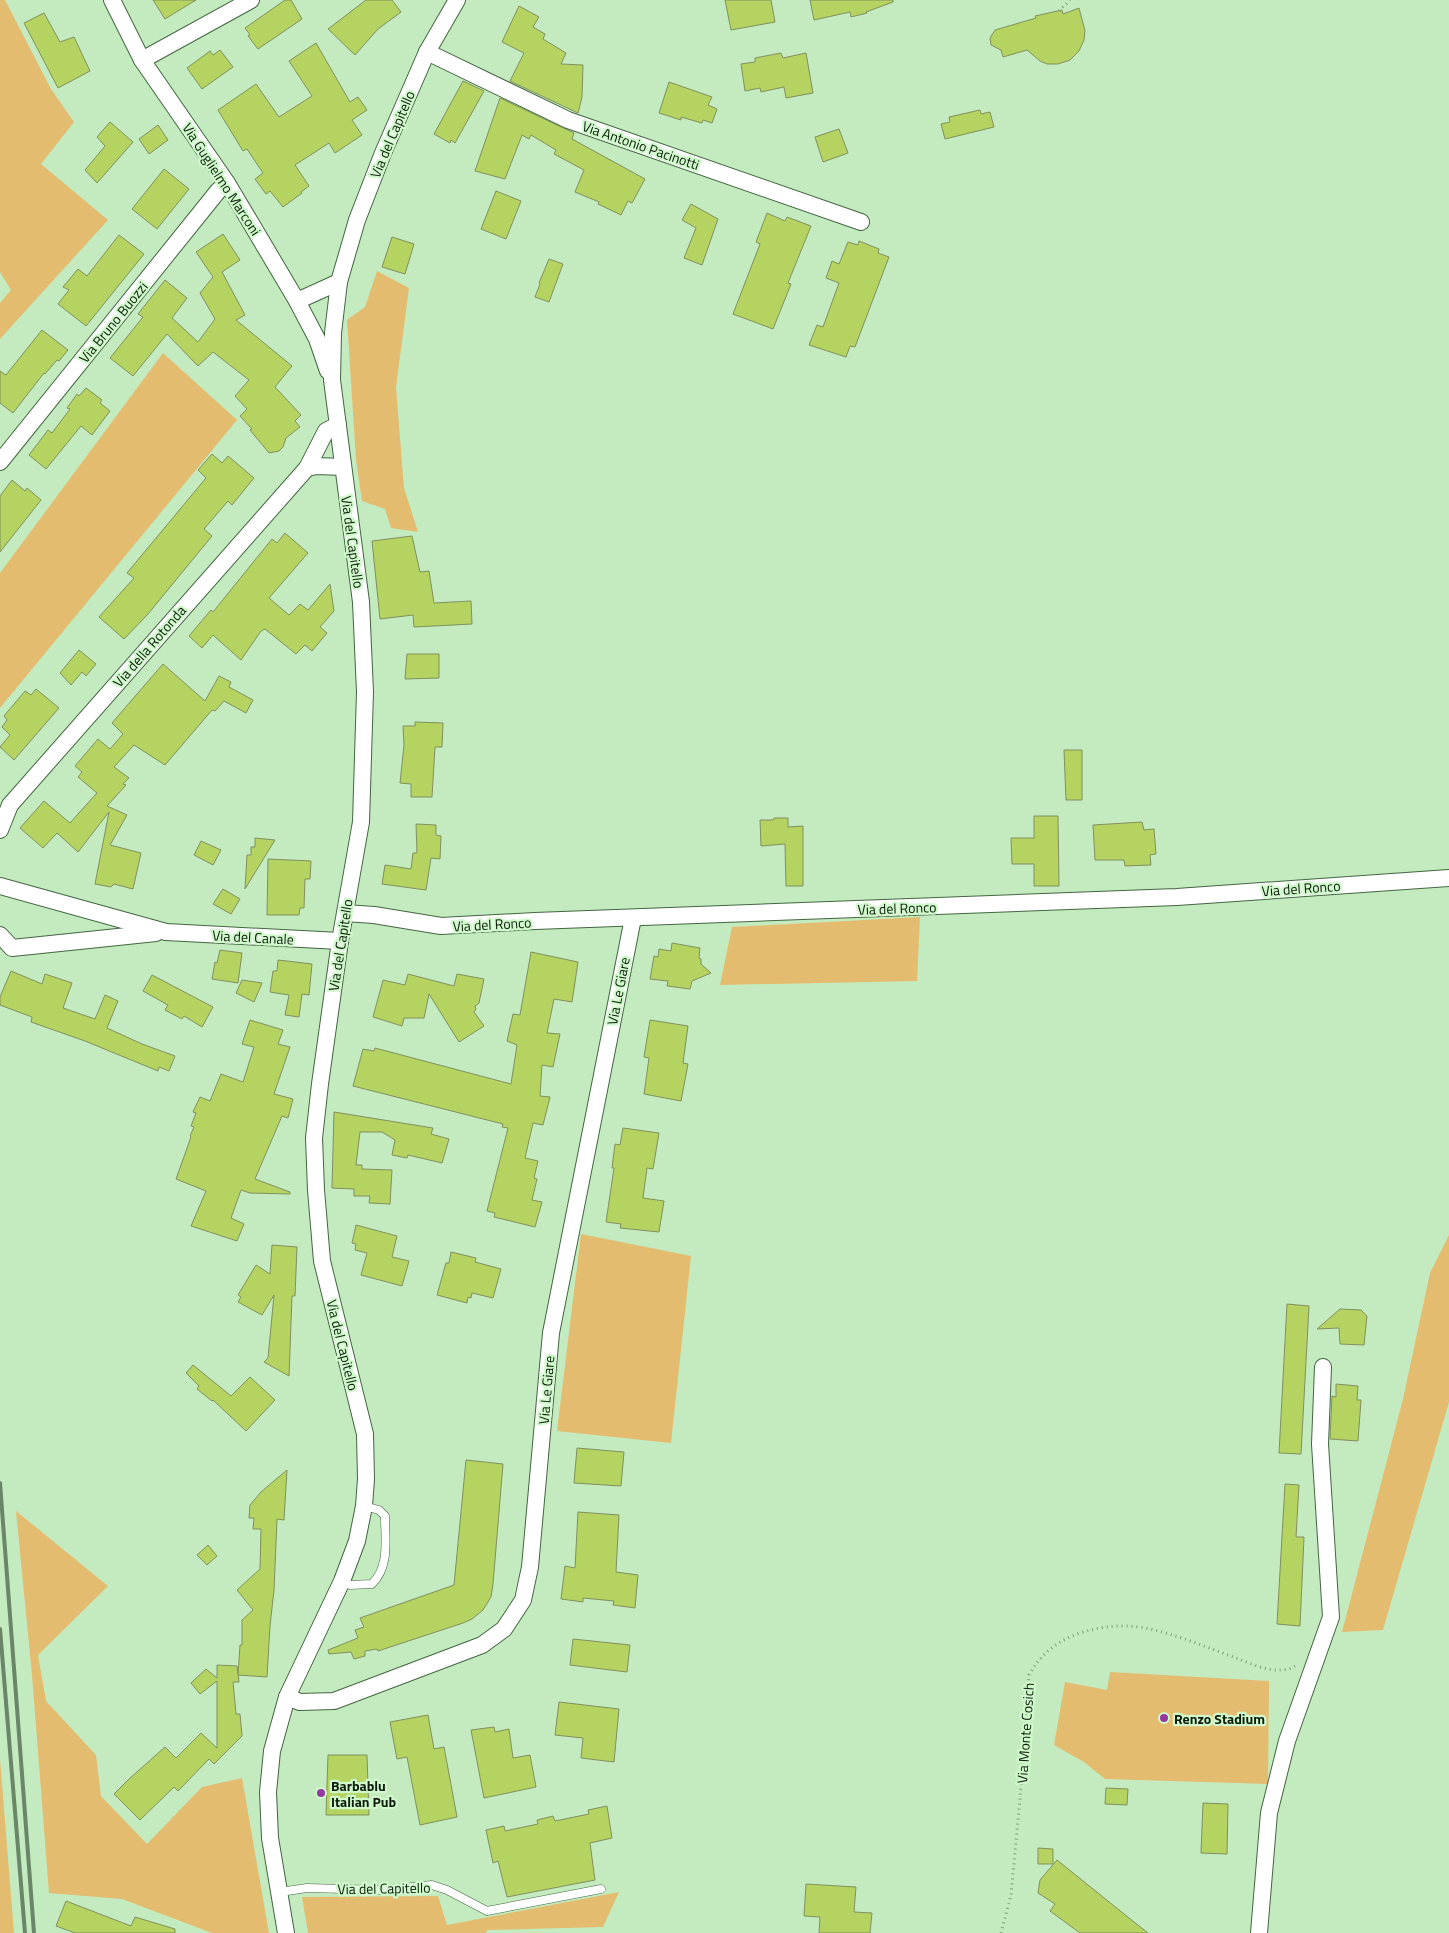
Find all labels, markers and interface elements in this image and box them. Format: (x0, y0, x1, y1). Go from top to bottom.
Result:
street label: Via del Capitello (364, 87, 420, 181)
street label: Via Antonio Pacinotti (580, 115, 702, 175)
street label: Via Guglielmo Marconi (178, 118, 266, 240)
street label: Via Bruno Buozzi (74, 277, 152, 367)
street label: Via del Capitello (336, 494, 370, 590)
street label: Via della Rotonda (107, 600, 191, 692)
street label: Via del Ronco (1261, 875, 1341, 901)
street label: Via del Ronco (857, 896, 937, 920)
street label: Via del Capitello (322, 897, 358, 993)
street label: Via del Ronco (452, 911, 532, 937)
street label: Via del Canale (212, 924, 294, 950)
street label: Via Le Giare (601, 955, 635, 1027)
street label: Via del Capitello (322, 1297, 364, 1393)
street label: Via Le Giare (533, 1355, 559, 1425)
street label: Via Monte Cosich (1011, 1682, 1039, 1784)
place label: Renzo Stadium (1174, 1708, 1265, 1729)
marker: Renzo Stadium (1158, 1712, 1170, 1724)
place label: Barbablu Italian Pub (331, 1775, 397, 1812)
marker: Barbablu Italian Pub (315, 1787, 327, 1799)
street label: Via del Capitello (337, 1877, 431, 1899)

